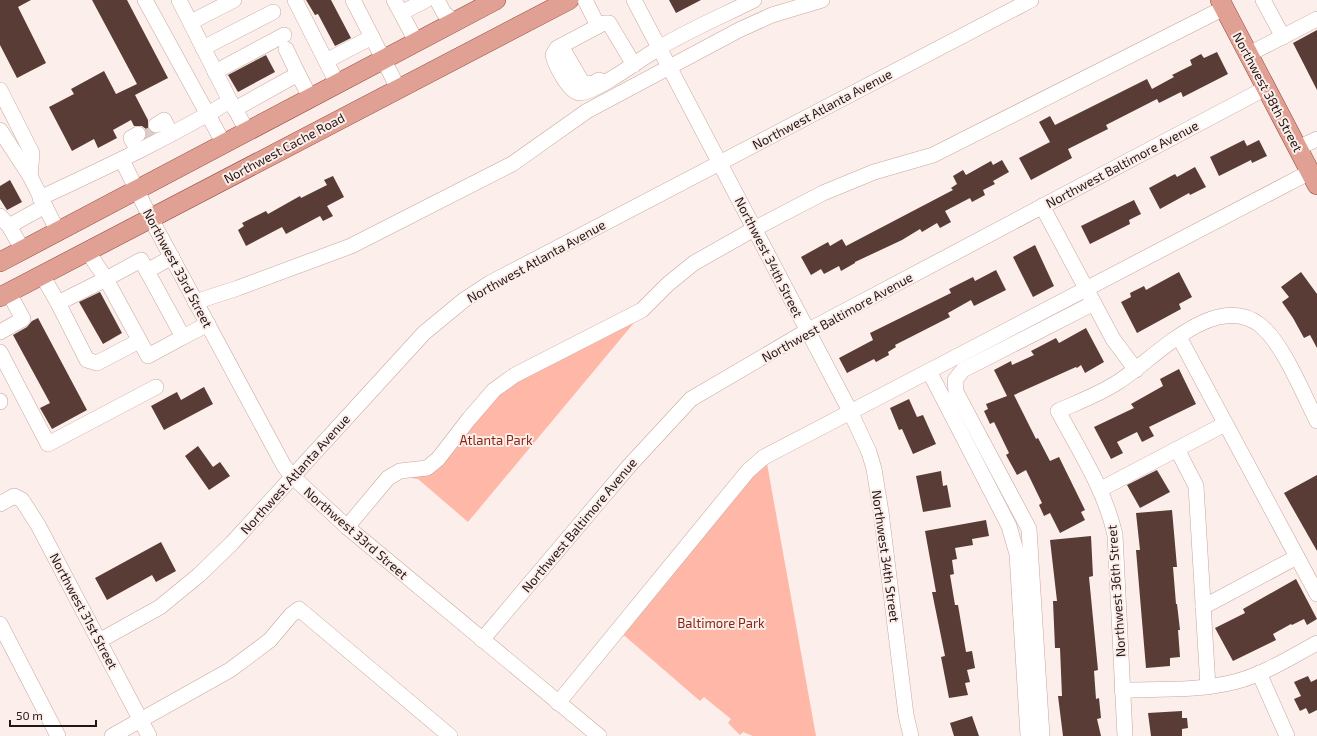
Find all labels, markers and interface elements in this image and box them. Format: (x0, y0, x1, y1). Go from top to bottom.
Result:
street label: Northwest 38th Street (1230, 30, 1306, 155)
street label: Northwest Atlanta Avenue (749, 65, 895, 153)
street label: Northwest Cache Road (221, 109, 347, 187)
street label: Northwest Baltimore Avenue (1043, 117, 1201, 211)
street label: Northwest 34th Street (732, 194, 806, 320)
street label: Northwest 33rd Street (140, 206, 216, 330)
street label: Northwest Atlanta Avenue (464, 216, 608, 306)
street label: Northwest Baltimore Avenue (759, 269, 915, 365)
street label: Northwest Atlanta Avenue (237, 411, 353, 537)
park label: Atlanta Park (459, 432, 533, 448)
street label: Northwest Baltimore Avenue (518, 455, 640, 595)
street label: Northwest 33rd Street (301, 484, 411, 582)
street label: Northwest 34th Street (869, 489, 903, 623)
street label: Northwest 36th Street (1103, 524, 1129, 658)
street label: Northwest 31st Street (47, 550, 121, 672)
park label: Baltimore Park (677, 615, 765, 631)
scale bar (10, 702, 96, 728)
text: 50 m (16, 708, 43, 722)

